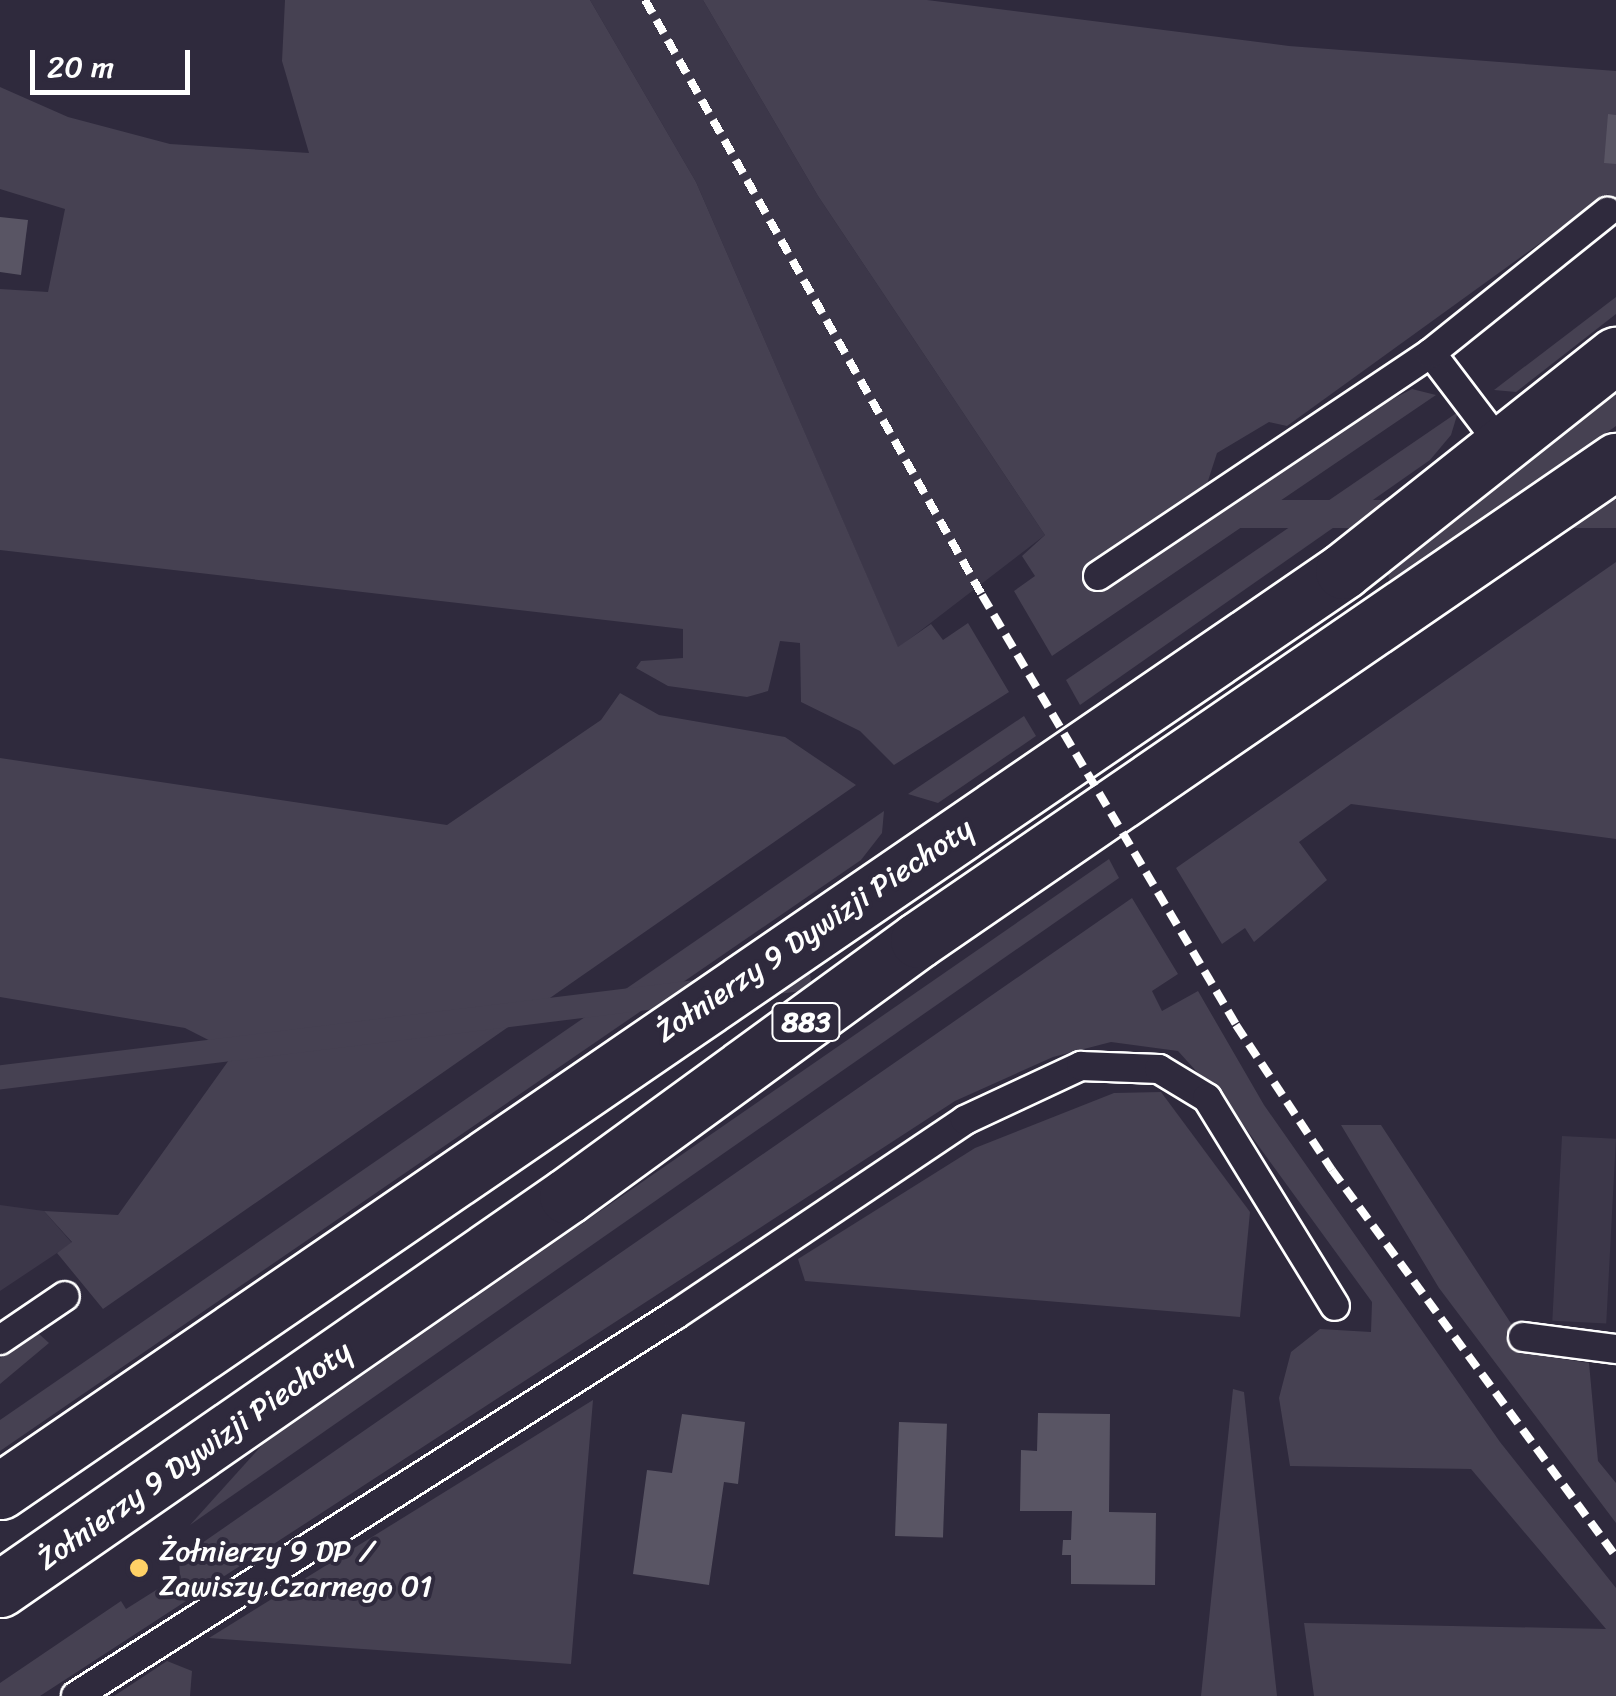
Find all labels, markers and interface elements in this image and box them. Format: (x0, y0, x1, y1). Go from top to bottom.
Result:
scale bar (35, 30, 195, 92)
text: 20 m (47, 40, 114, 94)
street label: Żołnierzy 9 Dywizji Piechoty (649, 810, 979, 1050)
road number: 883 (771, 999, 841, 1045)
street label: Żołnierzy 9 Dywizji Piechoty (30, 1333, 358, 1577)
place label: Żołnierzy 9 DP / Zawiszy Czarnego 01 (159, 1533, 432, 1604)
marker: Żołnierzy 9 DP / Zawiszy Czarnego 01 (128, 1557, 150, 1579)

